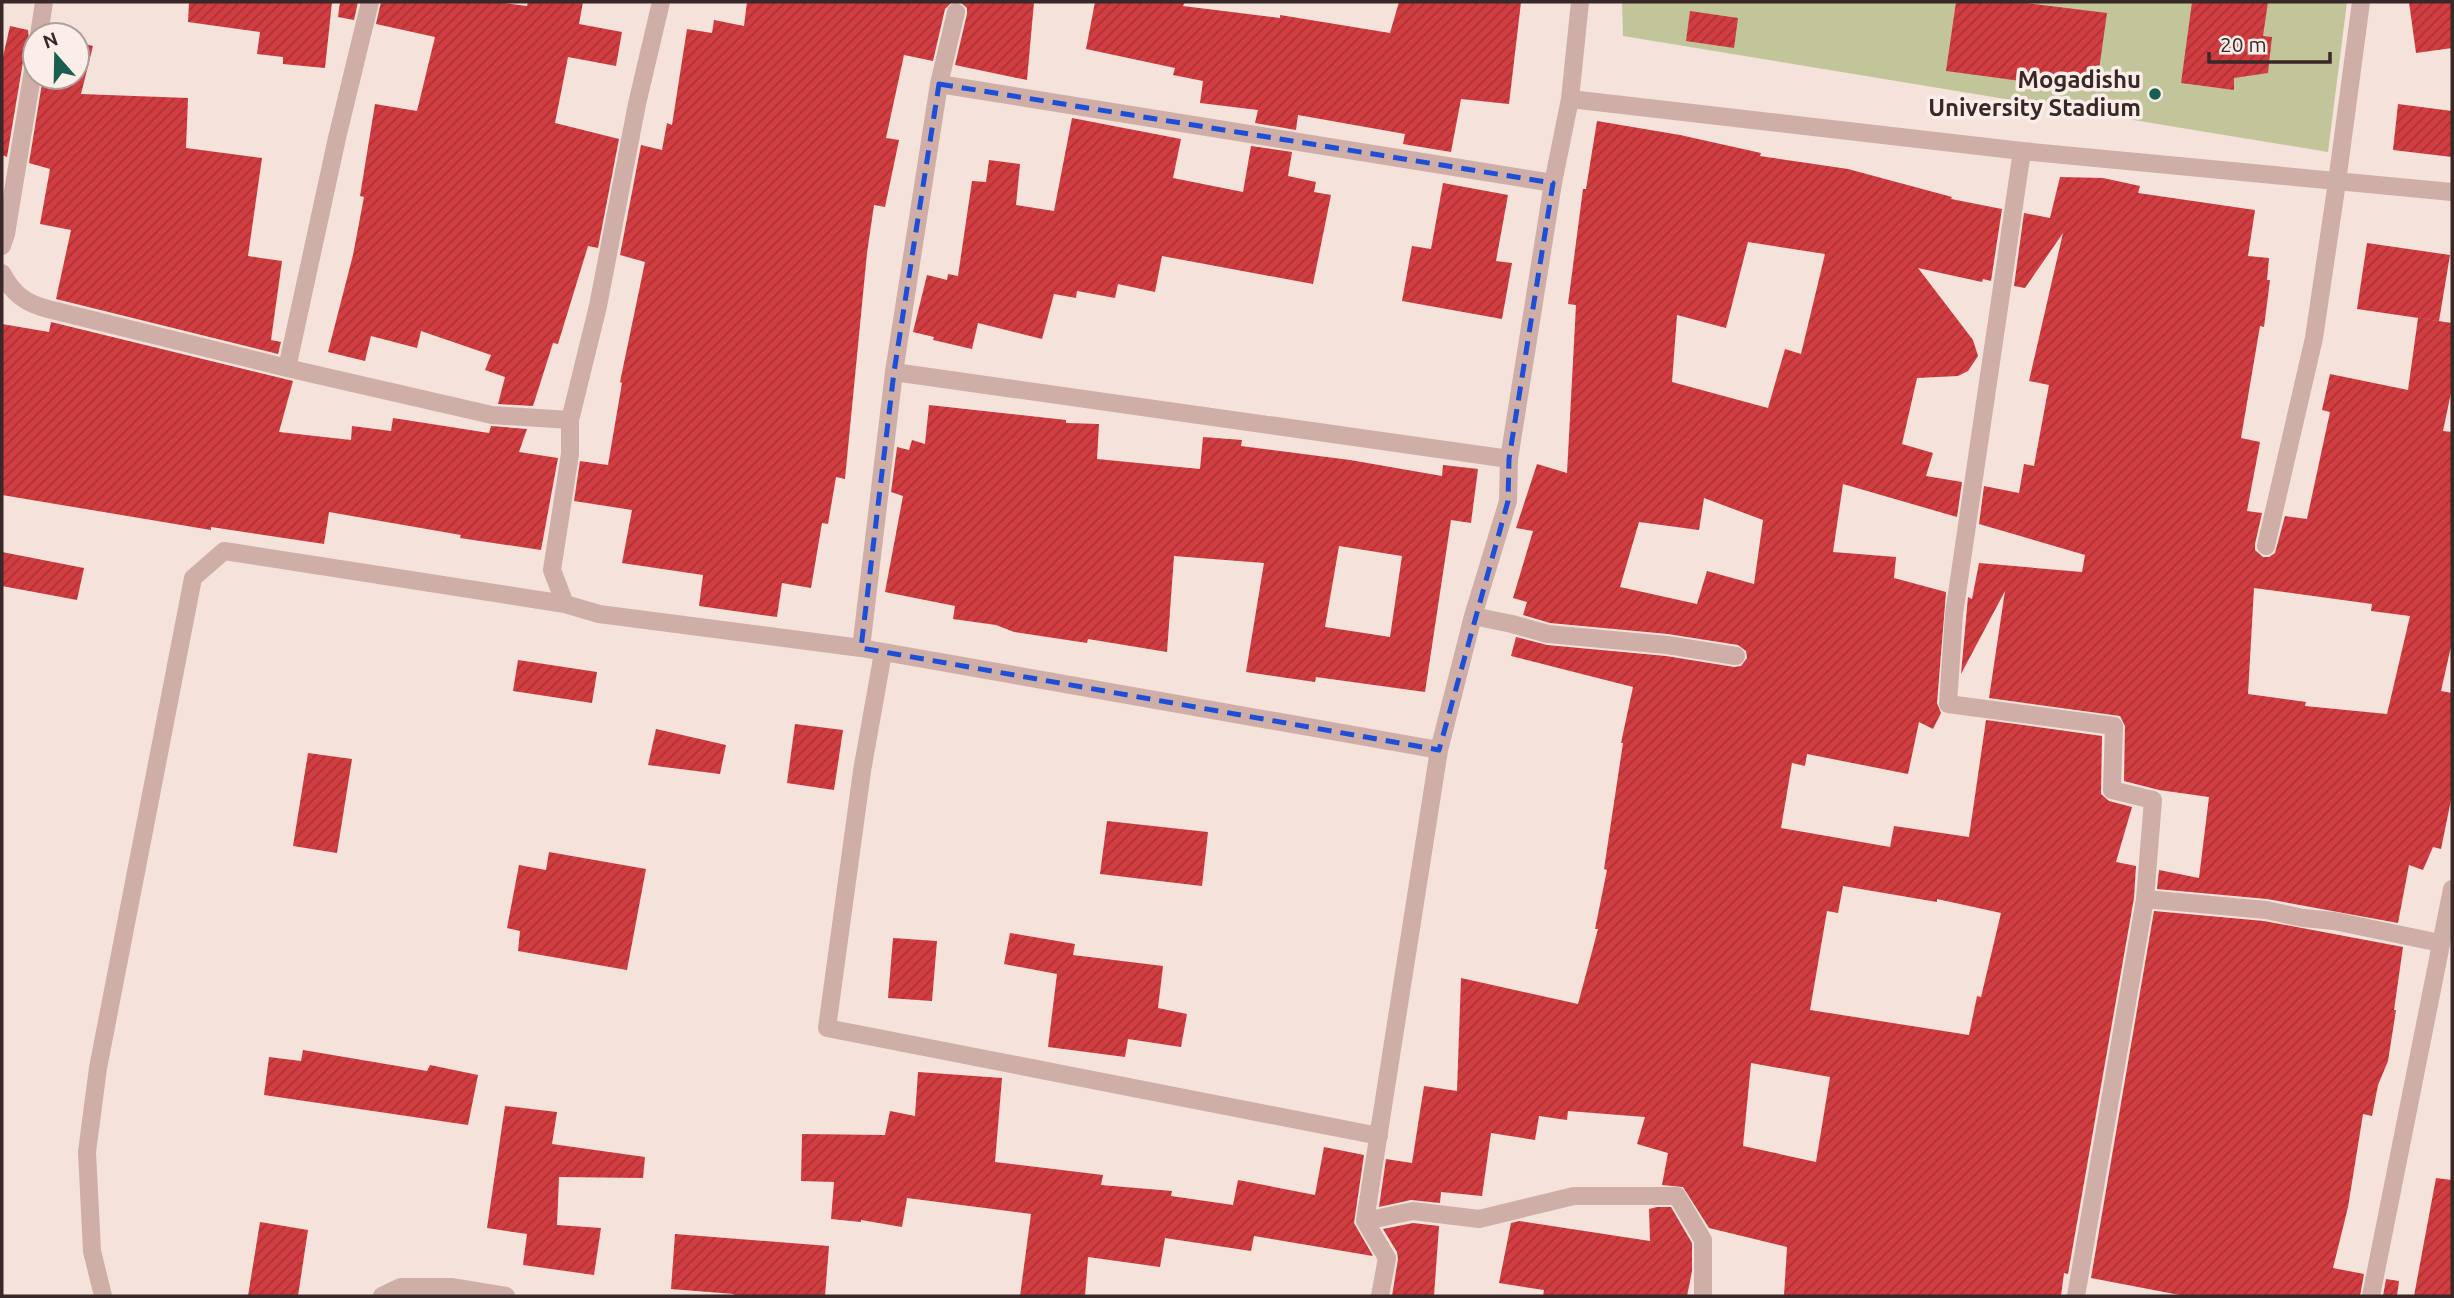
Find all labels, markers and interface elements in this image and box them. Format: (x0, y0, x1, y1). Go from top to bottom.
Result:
north arrow (21, 21, 91, 91)
scale bar (2209, 21, 2330, 65)
text: N (40, 27, 61, 53)
text: 20 m (2220, 32, 2267, 56)
place label: Mogadishu University Stadium (1928, 66, 2141, 121)
marker: Mogadishu University Stadium (2147, 86, 2163, 102)

